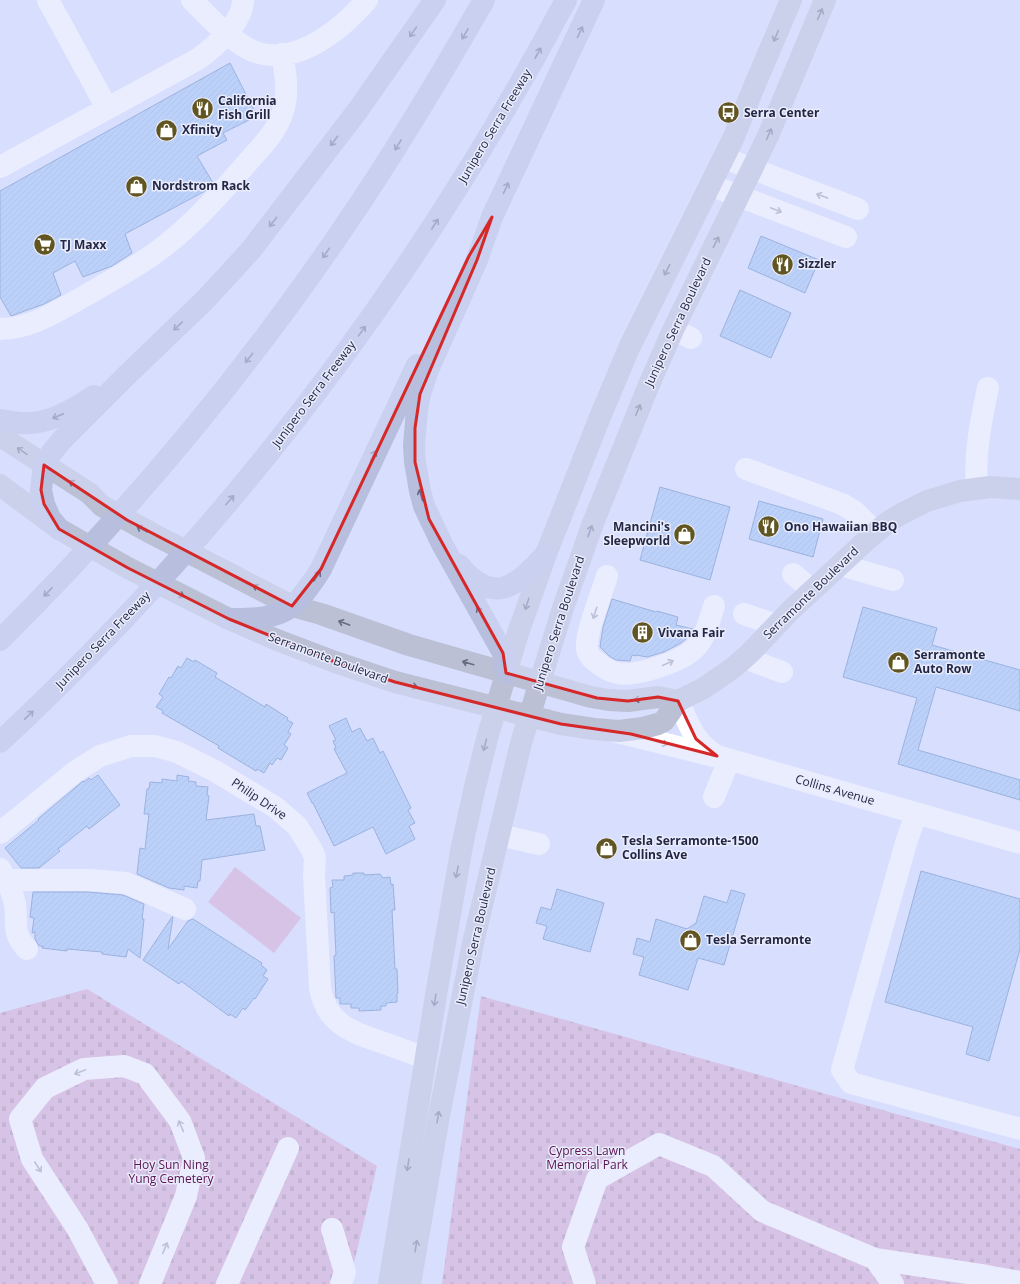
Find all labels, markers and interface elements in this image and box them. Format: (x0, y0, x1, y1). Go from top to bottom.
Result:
one-way arrow (816, 9, 824, 21)
one-way arrow (409, 26, 417, 37)
one-way arrow (576, 27, 584, 39)
one-way arrow (460, 28, 468, 40)
one-way arrow (771, 29, 779, 41)
one-way arrow (534, 47, 542, 59)
street label: Junipero Serra Freeway (453, 65, 536, 187)
place label: California Fish Grill (218, 92, 277, 123)
restaurant icon: California Fish Grill (190, 95, 216, 121)
bus stop icon: Serra Center (715, 100, 741, 126)
place label: Serra Center (744, 104, 820, 121)
shop icon: Xfinity (153, 117, 179, 143)
place label: Xfinity (182, 121, 222, 138)
one-way arrow (766, 128, 773, 140)
one-way arrow (330, 135, 339, 146)
one-way arrow (393, 139, 401, 151)
shop icon: Nordstrom Rack (123, 173, 149, 199)
place label: Nordstrom Rack (152, 177, 251, 194)
one-way arrow (503, 182, 510, 194)
one-way arrow (816, 191, 828, 199)
one-way arrow (769, 206, 781, 214)
one-way arrow (268, 217, 277, 228)
one-way arrow (431, 219, 439, 230)
supermarket icon: TJ Maxx (32, 232, 58, 258)
place label: TJ Maxx (60, 236, 107, 253)
one-way arrow (713, 236, 721, 248)
one-way arrow (322, 248, 330, 259)
restaurant icon: Sizzler (770, 251, 796, 277)
street label: Junipero Serra Boulevard (640, 255, 715, 390)
place label: Sizzler (798, 255, 837, 272)
one-way arrow (663, 263, 671, 275)
one-way arrow (173, 321, 183, 331)
one-way arrow (358, 326, 366, 337)
street label: Junipero Serra Freeway (267, 336, 360, 451)
one-way arrow (245, 353, 253, 364)
one-way arrow (635, 405, 642, 417)
one-way arrow (52, 413, 64, 421)
one-way arrow (17, 447, 28, 455)
one-way arrow (370, 451, 377, 463)
one-way arrow (68, 480, 80, 488)
one-way arrow (417, 489, 424, 502)
one-way arrow (225, 495, 235, 505)
restaurant icon: Ono Hawaiian BBQ (756, 514, 782, 540)
place label: Mancini's Sleepworld (604, 518, 670, 549)
place label: Ono Hawaiian BBQ (784, 518, 897, 535)
shop icon: Mancini's Sleepworld (672, 521, 698, 547)
one-way arrow (136, 524, 148, 532)
one-way arrow (587, 525, 595, 537)
street label: Serramonte Boulevard (759, 543, 862, 643)
street label: Junipero Serra Boulevard (528, 554, 588, 693)
one-way arrow (312, 570, 321, 581)
one-way arrow (252, 584, 264, 591)
street label: Junipero Serra Freeway (51, 586, 155, 693)
one-way arrow (43, 587, 53, 597)
one-way arrow (173, 591, 185, 598)
one-way arrow (523, 597, 530, 610)
one-way arrow (476, 606, 484, 618)
one-way arrow (591, 606, 598, 619)
one-way arrow (339, 618, 351, 626)
building icon: Vivana Fair (630, 620, 656, 646)
place label: Vivana Fair (658, 624, 725, 641)
street label: Serramonte Boulevard (266, 628, 391, 687)
place label: Serramonte Auto Row (914, 646, 985, 677)
shop icon: Serramonte Auto Row (885, 649, 911, 675)
one-way arrow (462, 659, 475, 666)
one-way arrow (662, 659, 674, 666)
one-way arrow (405, 682, 418, 690)
one-way arrow (634, 695, 647, 703)
one-way arrow (23, 711, 33, 720)
one-way arrow (481, 739, 489, 752)
one-way arrow (655, 740, 668, 747)
street label: Collins Avenue (793, 770, 877, 809)
street label: Philip Drive (228, 774, 291, 824)
place label: Tesla Serramonte-1500 Collins Ave (622, 832, 759, 863)
shop icon: Tesla Serramonte-1500 Collins Ave (593, 835, 619, 861)
one-way arrow (453, 865, 461, 878)
street label: Junipero Serra Boulevard (451, 866, 500, 1007)
shop icon: Tesla Serramonte (678, 927, 704, 953)
place label: Tesla Serramonte (706, 931, 811, 948)
one-way arrow (431, 993, 439, 1006)
one-way arrow (75, 1068, 87, 1076)
one-way arrow (435, 1111, 443, 1124)
one-way arrow (177, 1120, 184, 1132)
park label: Cypress Lawn Memorial Park (546, 1142, 629, 1173)
park label: Hoy Sun Ning Yung Cemetery (128, 1156, 215, 1187)
one-way arrow (404, 1159, 412, 1172)
one-way arrow (34, 1161, 42, 1173)
one-way arrow (413, 1239, 421, 1252)
one-way arrow (162, 1242, 169, 1254)

